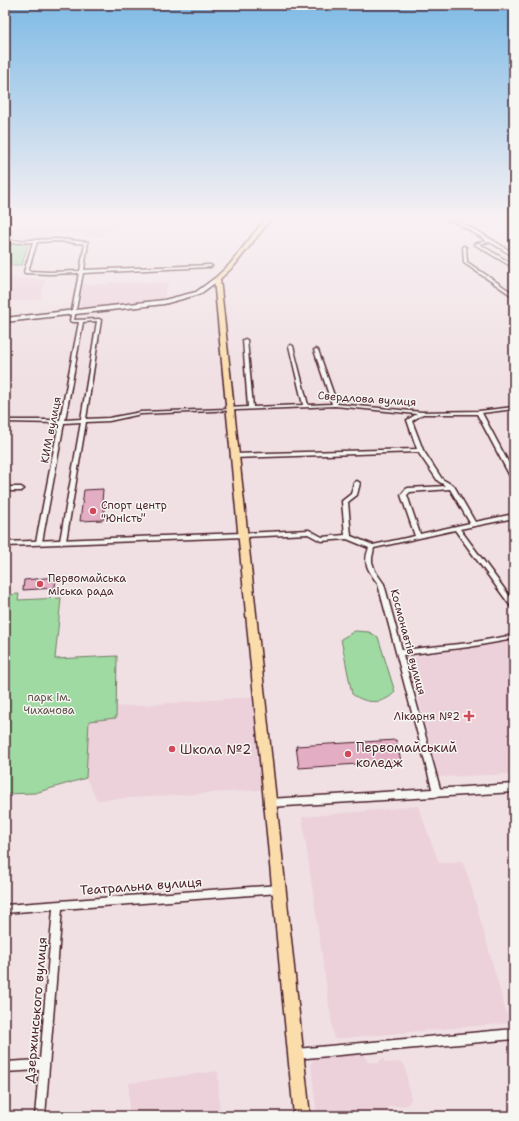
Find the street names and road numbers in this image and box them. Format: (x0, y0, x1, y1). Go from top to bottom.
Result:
street label: Свердлова вулиця (317, 388, 417, 410)
street label: КИМ вулиця (37, 395, 65, 465)
street label: Космонавтів вулиця (387, 587, 429, 697)
street label: Театральна вулиця (79, 873, 203, 899)
street label: Дзержинського вулиця (21, 936, 51, 1084)

